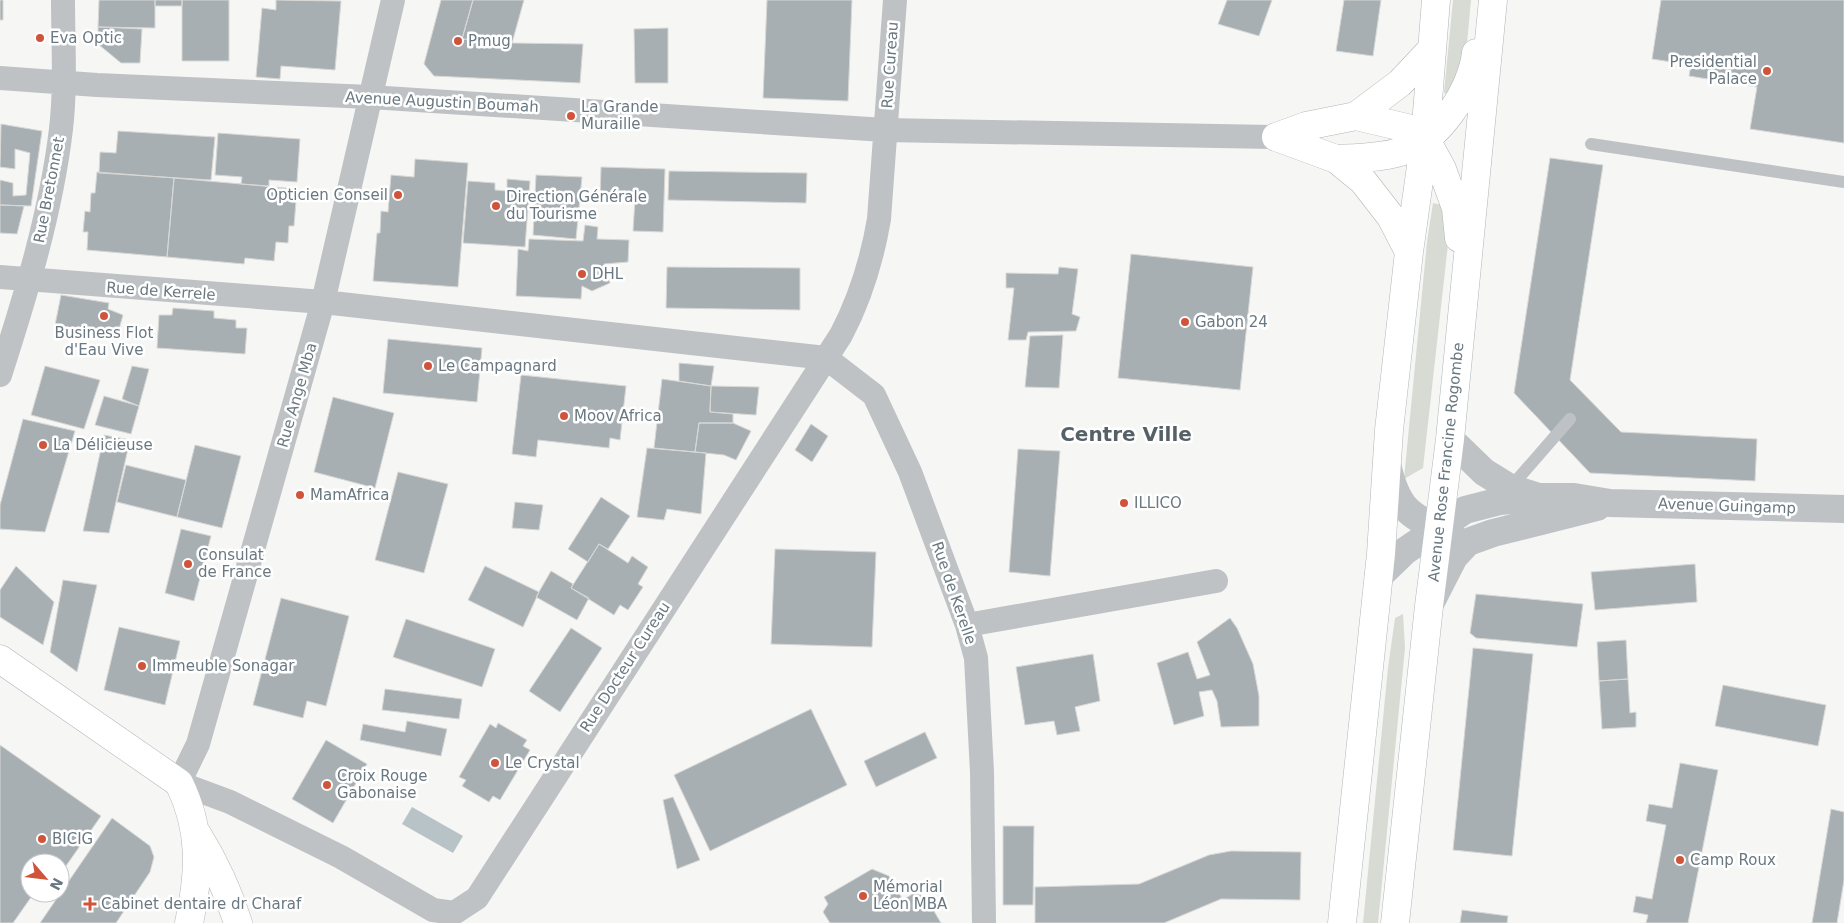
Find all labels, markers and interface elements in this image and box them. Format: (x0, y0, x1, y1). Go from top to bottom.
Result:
street label: Rue Cureau (878, 21, 902, 109)
place label: Eva Optic (50, 29, 122, 47)
marker: Eva Optic (34, 32, 46, 44)
place label: Pmug (468, 32, 511, 50)
marker: Pmug (452, 35, 464, 47)
place label: Presidential Palace (1670, 53, 1757, 88)
marker: Presidential Palace (1761, 65, 1773, 77)
street label: Avenue Augustin Boumah (345, 88, 539, 116)
place label: La Grande Muraille (581, 98, 659, 133)
marker: La Grande Muraille (565, 110, 577, 122)
street label: Rue Bretonnet (30, 135, 68, 245)
place label: Opticien Conseil (266, 186, 388, 204)
place label: Direction Générale du Tourisme (506, 188, 647, 223)
marker: Opticien Conseil (392, 189, 404, 201)
marker: Direction Générale du Tourisme (490, 200, 502, 212)
place label: DHL (592, 265, 624, 283)
marker: DHL (576, 268, 588, 280)
street label: Rue de Kerrele (106, 278, 216, 304)
marker: Business Flot d'Eau Vive (98, 310, 110, 322)
place label: Gabon 24 (1195, 313, 1268, 331)
marker: Gabon 24 (1179, 316, 1191, 328)
place label: Business Flot d'Eau Vive (55, 324, 153, 359)
street label: Rue Ange Mba (273, 341, 321, 449)
street label: Avenue Rose Francine Rogombe (1424, 341, 1468, 583)
place label: Le Campagnard (438, 357, 557, 375)
marker: Le Campagnard (422, 360, 434, 372)
place label: Moov Africa (574, 407, 662, 425)
marker: Moov Africa (558, 410, 570, 422)
district label: Centre Ville (1060, 422, 1192, 446)
place label: La Délicieuse (53, 436, 153, 454)
marker: La Délicieuse (37, 439, 49, 451)
place label: MamAfrica (310, 486, 390, 504)
marker: MamAfrica (294, 489, 306, 501)
place label: ILLICO (1134, 494, 1182, 512)
street label: Avenue Guingamp (1658, 495, 1796, 517)
marker: ILLICO (1118, 497, 1130, 509)
street label: Rue de Kerelle (928, 539, 980, 647)
place label: Consulat de France (198, 546, 271, 581)
marker: Consulat de France (182, 558, 194, 570)
street label: Rue Docteur Cureau (576, 599, 674, 735)
place label: Immeuble Sonagar (152, 657, 295, 675)
marker: Immeuble Sonagar (136, 660, 148, 672)
place label: Le Crystal (505, 754, 580, 772)
marker: Le Crystal (489, 757, 501, 769)
place label: Croix Rouge Gabonaise (337, 767, 427, 802)
marker: Croix Rouge Gabonaise (321, 779, 333, 791)
place label: BICIG (52, 830, 93, 848)
marker: BICIG (36, 833, 48, 845)
place label: Camp Roux (1690, 851, 1776, 869)
north arrow (20, 853, 70, 903)
marker: Camp Roux (1674, 854, 1686, 866)
text: N (47, 875, 66, 893)
place label: Mémorial Léon MBA (873, 878, 948, 913)
marker: Mémorial Léon MBA (857, 890, 869, 902)
place label: Cabinet dentaire dr Charaf (101, 895, 302, 913)
marker: Cabinet dentaire dr Charaf (83, 897, 97, 911)

